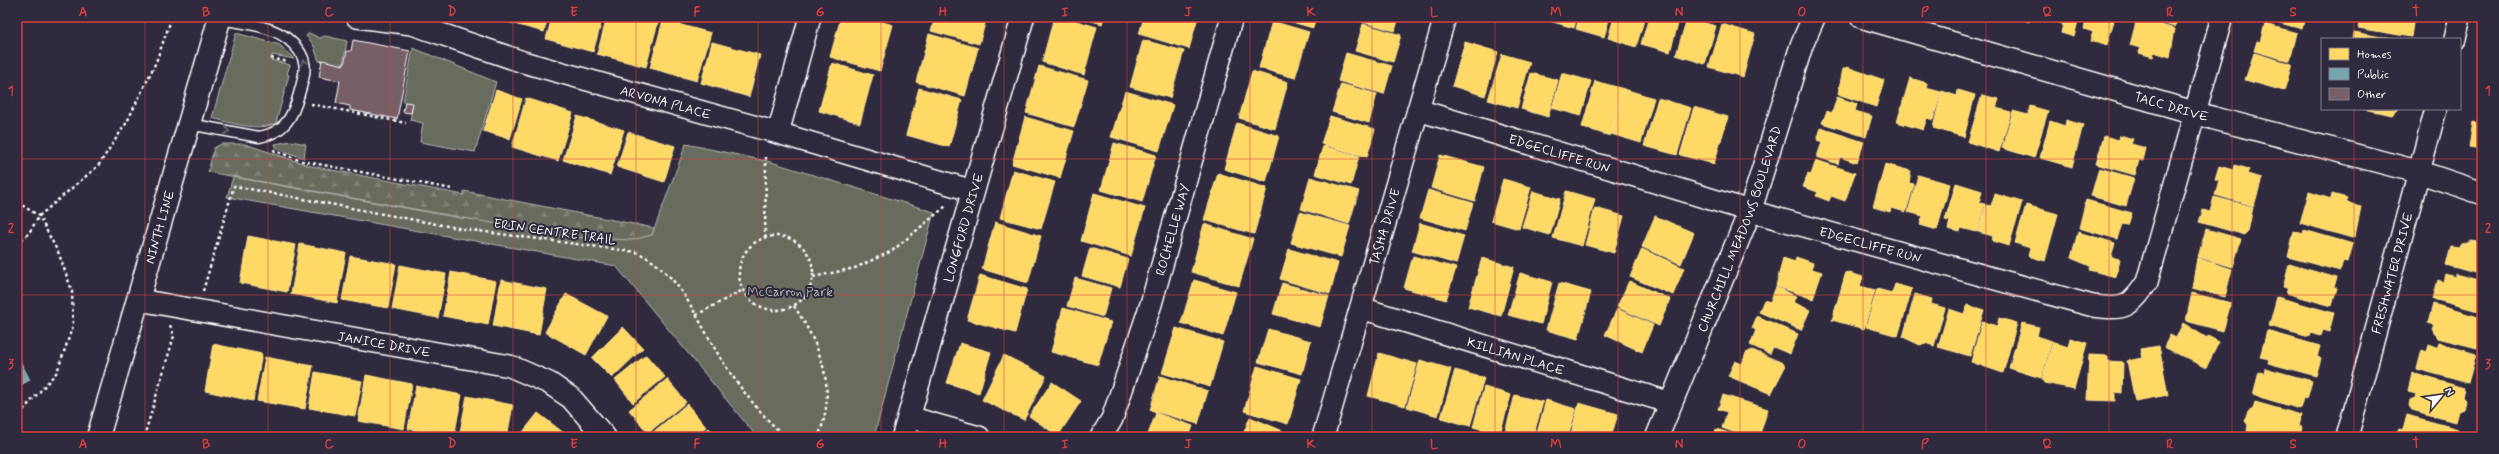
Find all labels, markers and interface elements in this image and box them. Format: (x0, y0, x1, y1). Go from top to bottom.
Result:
text: A (79, 4, 87, 21)
text: B (202, 4, 211, 21)
text: C (324, 4, 334, 21)
text: D (448, 4, 457, 21)
text: E (570, 4, 578, 21)
text: F (694, 4, 701, 21)
text: G (816, 4, 825, 21)
text: H (939, 4, 948, 21)
text: I (1062, 4, 1069, 21)
text: J (1184, 4, 1192, 21)
text: K (1306, 4, 1316, 21)
text: L (1430, 4, 1439, 21)
text: M (1550, 4, 1562, 21)
text: N (1675, 4, 1684, 21)
text: O (1798, 4, 1807, 21)
text: P (1921, 4, 1929, 21)
text: Q (2042, 4, 2052, 21)
text: R (2166, 4, 2174, 21)
text: S (2289, 4, 2297, 21)
text: T (2412, 4, 2420, 21)
legend (2321, 38, 2461, 110)
text: Homes (2357, 47, 2392, 63)
one-way arrow (300, 58, 309, 65)
text: Public (2357, 67, 2389, 83)
street label: ARVONA PLACE (618, 82, 713, 124)
text: 1 (8, 83, 14, 100)
text: 1 (2485, 83, 2491, 100)
text: Other (2357, 87, 2386, 103)
street label: TACC DRIVE (2132, 89, 2210, 126)
street label: CHURCHILL MEADOWS BOULEVARD (1694, 124, 1786, 335)
one-way arrow (224, 126, 230, 135)
street label: EDGECLIFFE RUN (1506, 131, 1612, 178)
street label: LONGFORD DRIVE (941, 171, 988, 284)
street label: ROCHELLE WAY (1152, 181, 1195, 278)
street label: TASHA DRIVE (1366, 186, 1405, 268)
street label: NINTH LINE (142, 188, 179, 266)
street label: FRESHWATER DRIVE (2368, 211, 2418, 336)
street label: ERIN CENTRE TRAIL (493, 215, 617, 250)
text: 2 (8, 220, 15, 237)
text: 2 (2485, 220, 2492, 237)
street label: EDGECLIFFE RUN (1817, 224, 1923, 268)
park label: McCarron Park (747, 284, 833, 301)
street label: JANICE DRIVE (336, 328, 432, 362)
street label: KILLIAN PLACE (1465, 334, 1566, 380)
text: 3 (8, 356, 14, 373)
text: 3 (2485, 356, 2491, 373)
north arrow (2421, 376, 2461, 416)
text: N (2441, 385, 2457, 398)
text: A (79, 436, 87, 453)
text: B (202, 436, 211, 453)
text: C (324, 436, 334, 453)
text: D (448, 436, 457, 453)
text: E (570, 436, 578, 453)
text: F (694, 436, 701, 453)
text: G (816, 436, 825, 453)
text: H (939, 436, 948, 453)
text: I (1062, 436, 1069, 453)
text: J (1184, 436, 1192, 453)
text: K (1306, 436, 1316, 453)
text: L (1430, 436, 1439, 453)
text: M (1550, 436, 1562, 453)
text: N (1675, 436, 1684, 453)
text: O (1798, 436, 1807, 453)
text: P (1921, 436, 1929, 453)
text: Q (2042, 436, 2052, 453)
text: R (2166, 436, 2174, 453)
text: S (2289, 436, 2297, 453)
text: T (2412, 436, 2420, 453)

